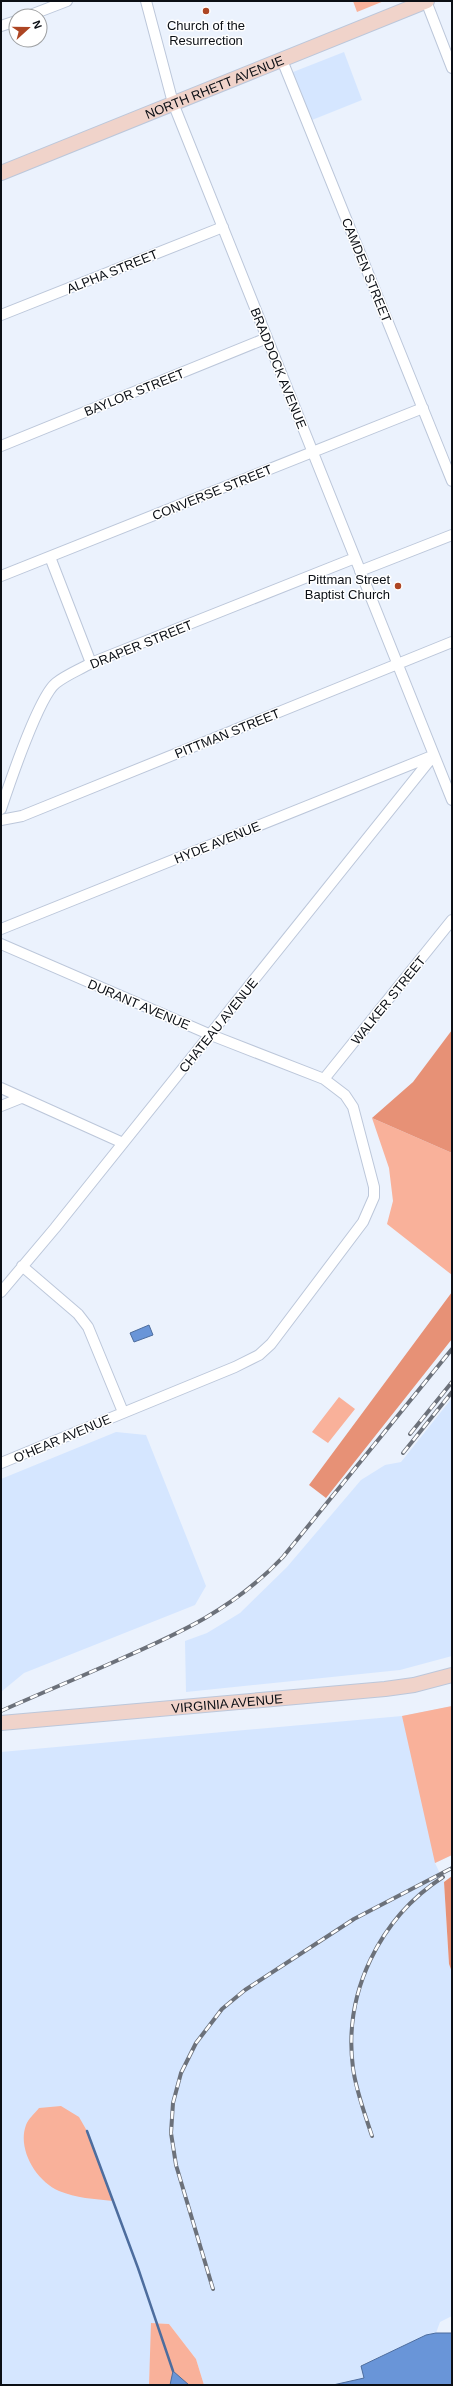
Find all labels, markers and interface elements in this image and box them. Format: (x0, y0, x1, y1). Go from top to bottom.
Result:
marker: Church of the Resurrection (201, 6, 211, 16)
north arrow (8, 8, 48, 48)
place label: Church of the Resurrection (167, 18, 245, 48)
text: N (30, 19, 44, 30)
street label: NORTH RHETT AVENUE (143, 53, 286, 122)
street label: CAMDEN STREET (339, 216, 394, 325)
street label: ALPHA STREET (64, 246, 160, 297)
street label: BRADDOCK AVENUE (247, 306, 310, 431)
street label: BAYLOR STREET (82, 366, 186, 419)
street label: CONVERSE STREET (150, 462, 274, 523)
place label: Pittman Street Baptist Church (305, 572, 390, 602)
marker: Pittman Street Baptist Church (393, 581, 403, 591)
street label: DRAPER STREET (88, 617, 195, 672)
street label: PITTMAN STREET (172, 706, 282, 761)
street label: HYDE AVENUE (172, 818, 263, 867)
street label: WALKER STREET (348, 953, 429, 1048)
street label: CHATEAU AVENUE (176, 975, 261, 1075)
street label: DURANT AVENUE (86, 976, 192, 1033)
street label: O'HEAR AVENUE (11, 1411, 113, 1466)
street label: VIRGINIA AVENUE (171, 1691, 284, 1716)

